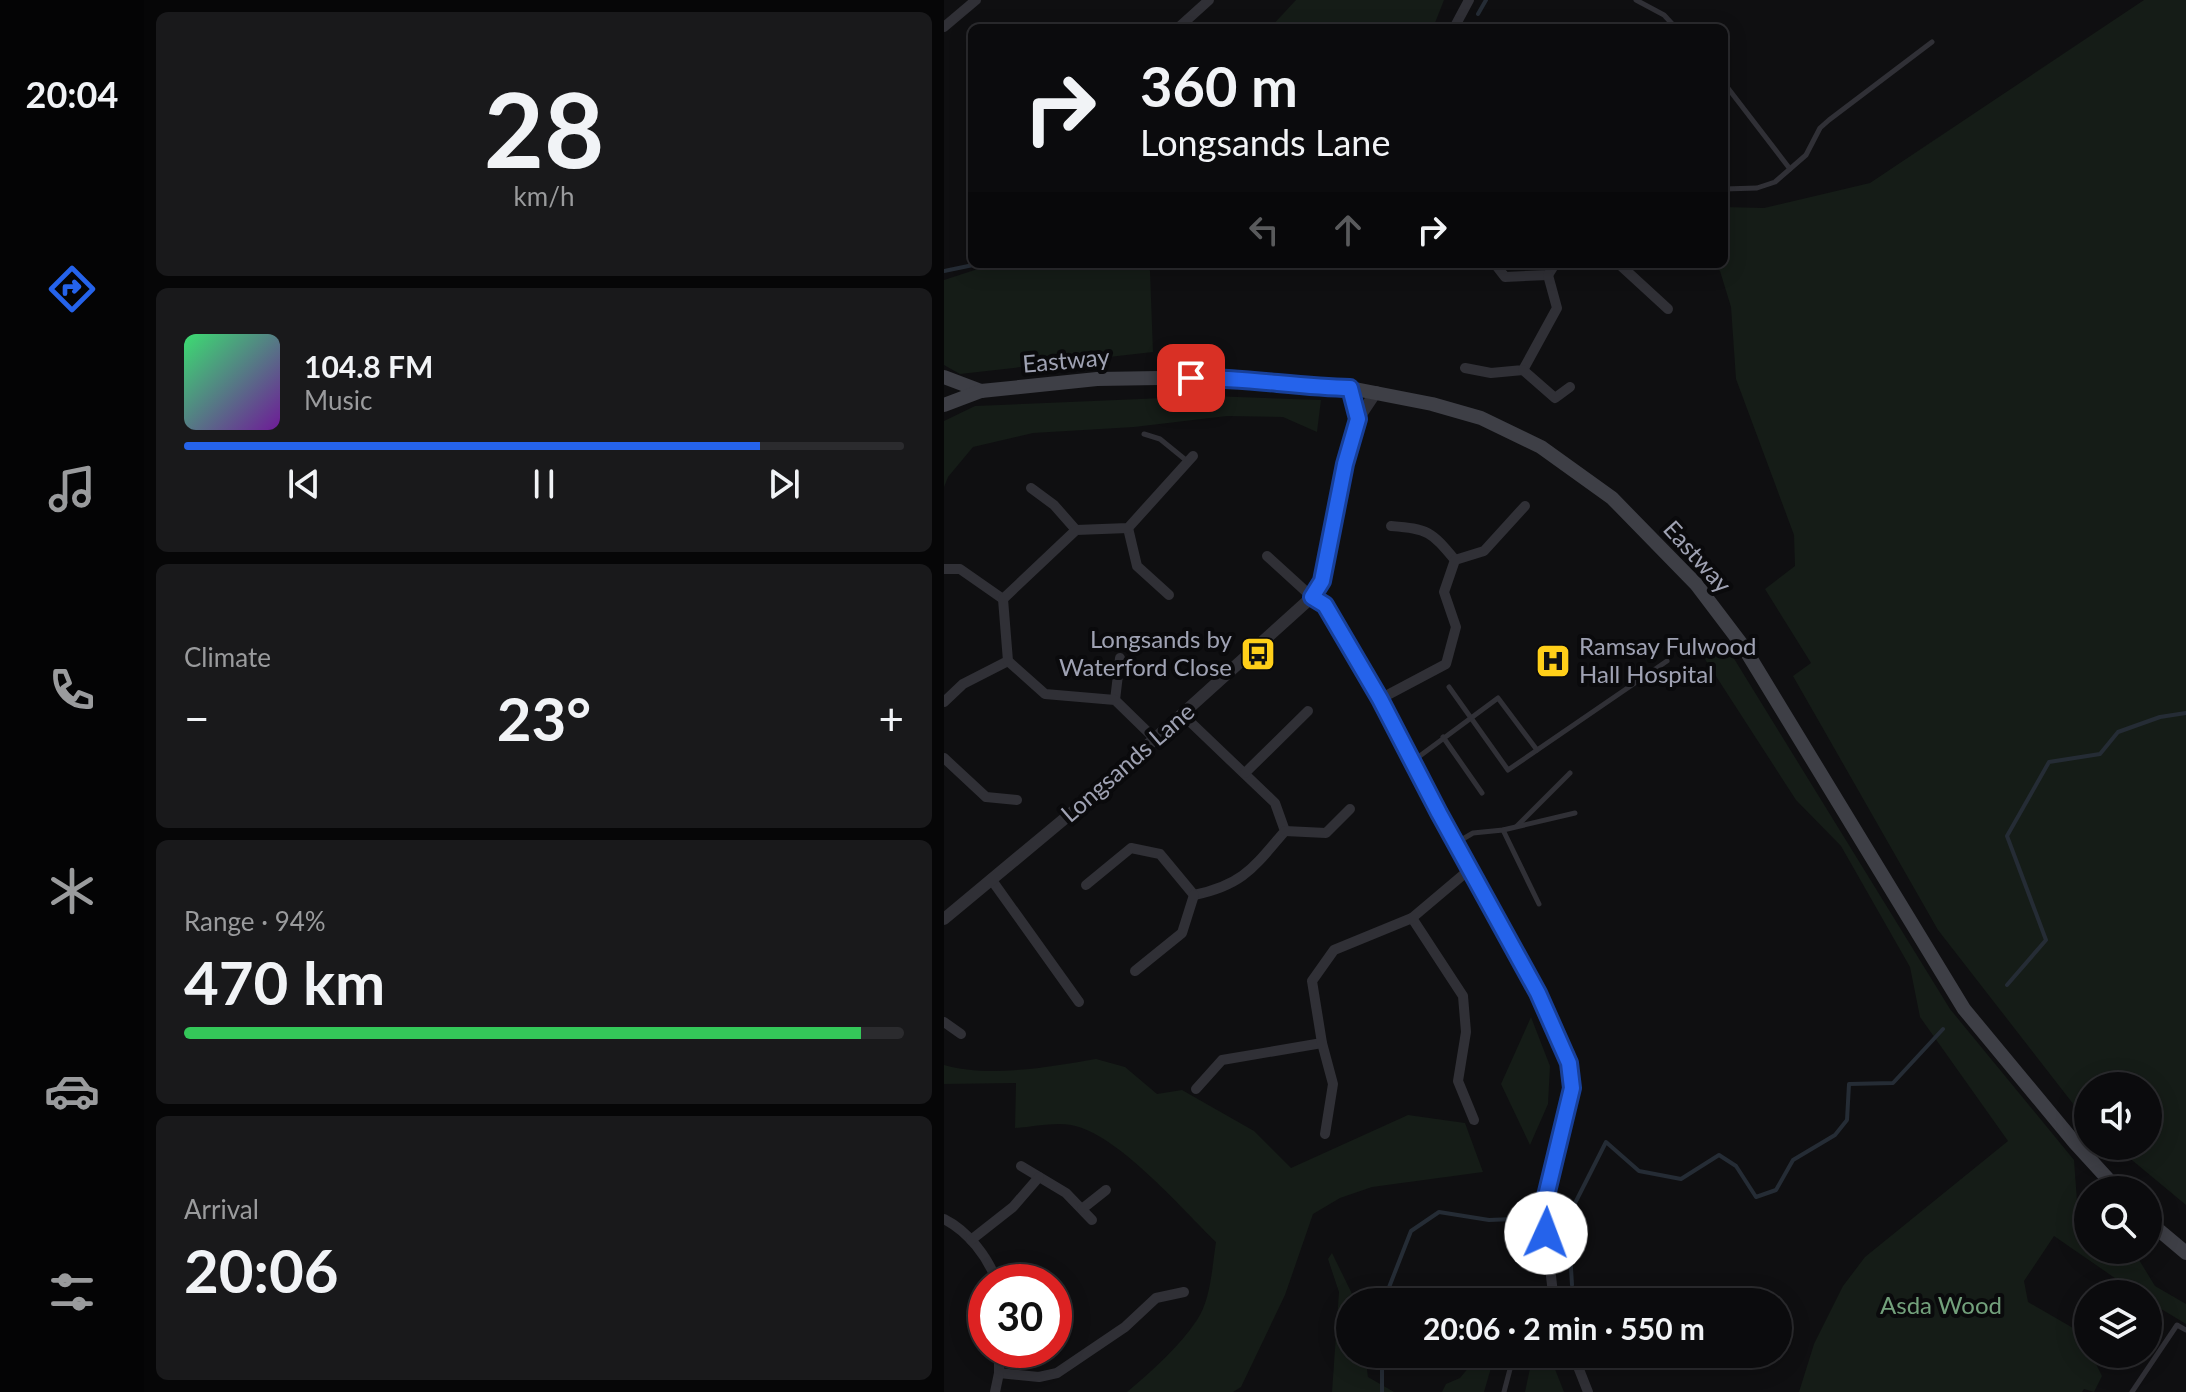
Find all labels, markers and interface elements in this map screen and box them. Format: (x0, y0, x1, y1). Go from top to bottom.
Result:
text: 360 m (1140, 52, 1298, 119)
icon: right (1008, 56, 1112, 160)
text: 28 (484, 65, 604, 190)
text: 20:04 (26, 72, 118, 116)
text: Longsands Lane (1140, 120, 1390, 164)
text: km/h (514, 180, 574, 212)
icon: left (1242, 208, 1286, 252)
icon: ahead (1326, 208, 1370, 252)
icon: right (1410, 208, 1454, 252)
icon: directions (44, 261, 100, 317)
street label: Eastway (1021, 341, 1111, 378)
pin (1157, 344, 1225, 412)
text: 104.8 FM (304, 348, 433, 384)
icon: arrive (1169, 356, 1213, 400)
text: Music (304, 384, 372, 416)
icon: music (44, 461, 100, 517)
icon: previous (282, 462, 326, 506)
icon: pause (522, 462, 566, 506)
icon: next (762, 462, 806, 506)
street label: Eastway (1658, 514, 1739, 599)
place label: Longsands by Waterford Close (1059, 624, 1233, 681)
place label: Ramsay Fulwood Hall Hospital (1579, 631, 1757, 688)
bus stop icon: Longsands by Waterford Close (1239, 635, 1277, 673)
text: Climate (184, 641, 271, 673)
hospital icon: Ramsay Fulwood Hall Hospital (1534, 642, 1572, 680)
icon: phone (44, 662, 100, 718)
text: 23° (497, 682, 591, 754)
text: − (184, 692, 210, 744)
text: + (878, 692, 904, 744)
street label: Longsands Lane (1055, 696, 1200, 828)
icon: climate (44, 863, 100, 919)
text: Range · 94% (184, 905, 326, 937)
text: 470 km (184, 946, 385, 1018)
icon: car (44, 1063, 100, 1119)
map controls (2074, 1072, 2162, 1368)
button: sound (2074, 1072, 2162, 1160)
button: search (2074, 1176, 2162, 1264)
position arrow (1504, 1191, 1588, 1275)
text: Arrival (184, 1193, 259, 1225)
text: 20:06 (184, 1234, 339, 1306)
icon: filters (44, 1264, 100, 1320)
speed limit sign: 30 (968, 1264, 1072, 1368)
button: layers (2074, 1280, 2162, 1368)
park label: Asda Wood (1880, 1290, 2002, 1319)
text: 20:06 · 2 min · 550 m (1423, 1310, 1705, 1346)

